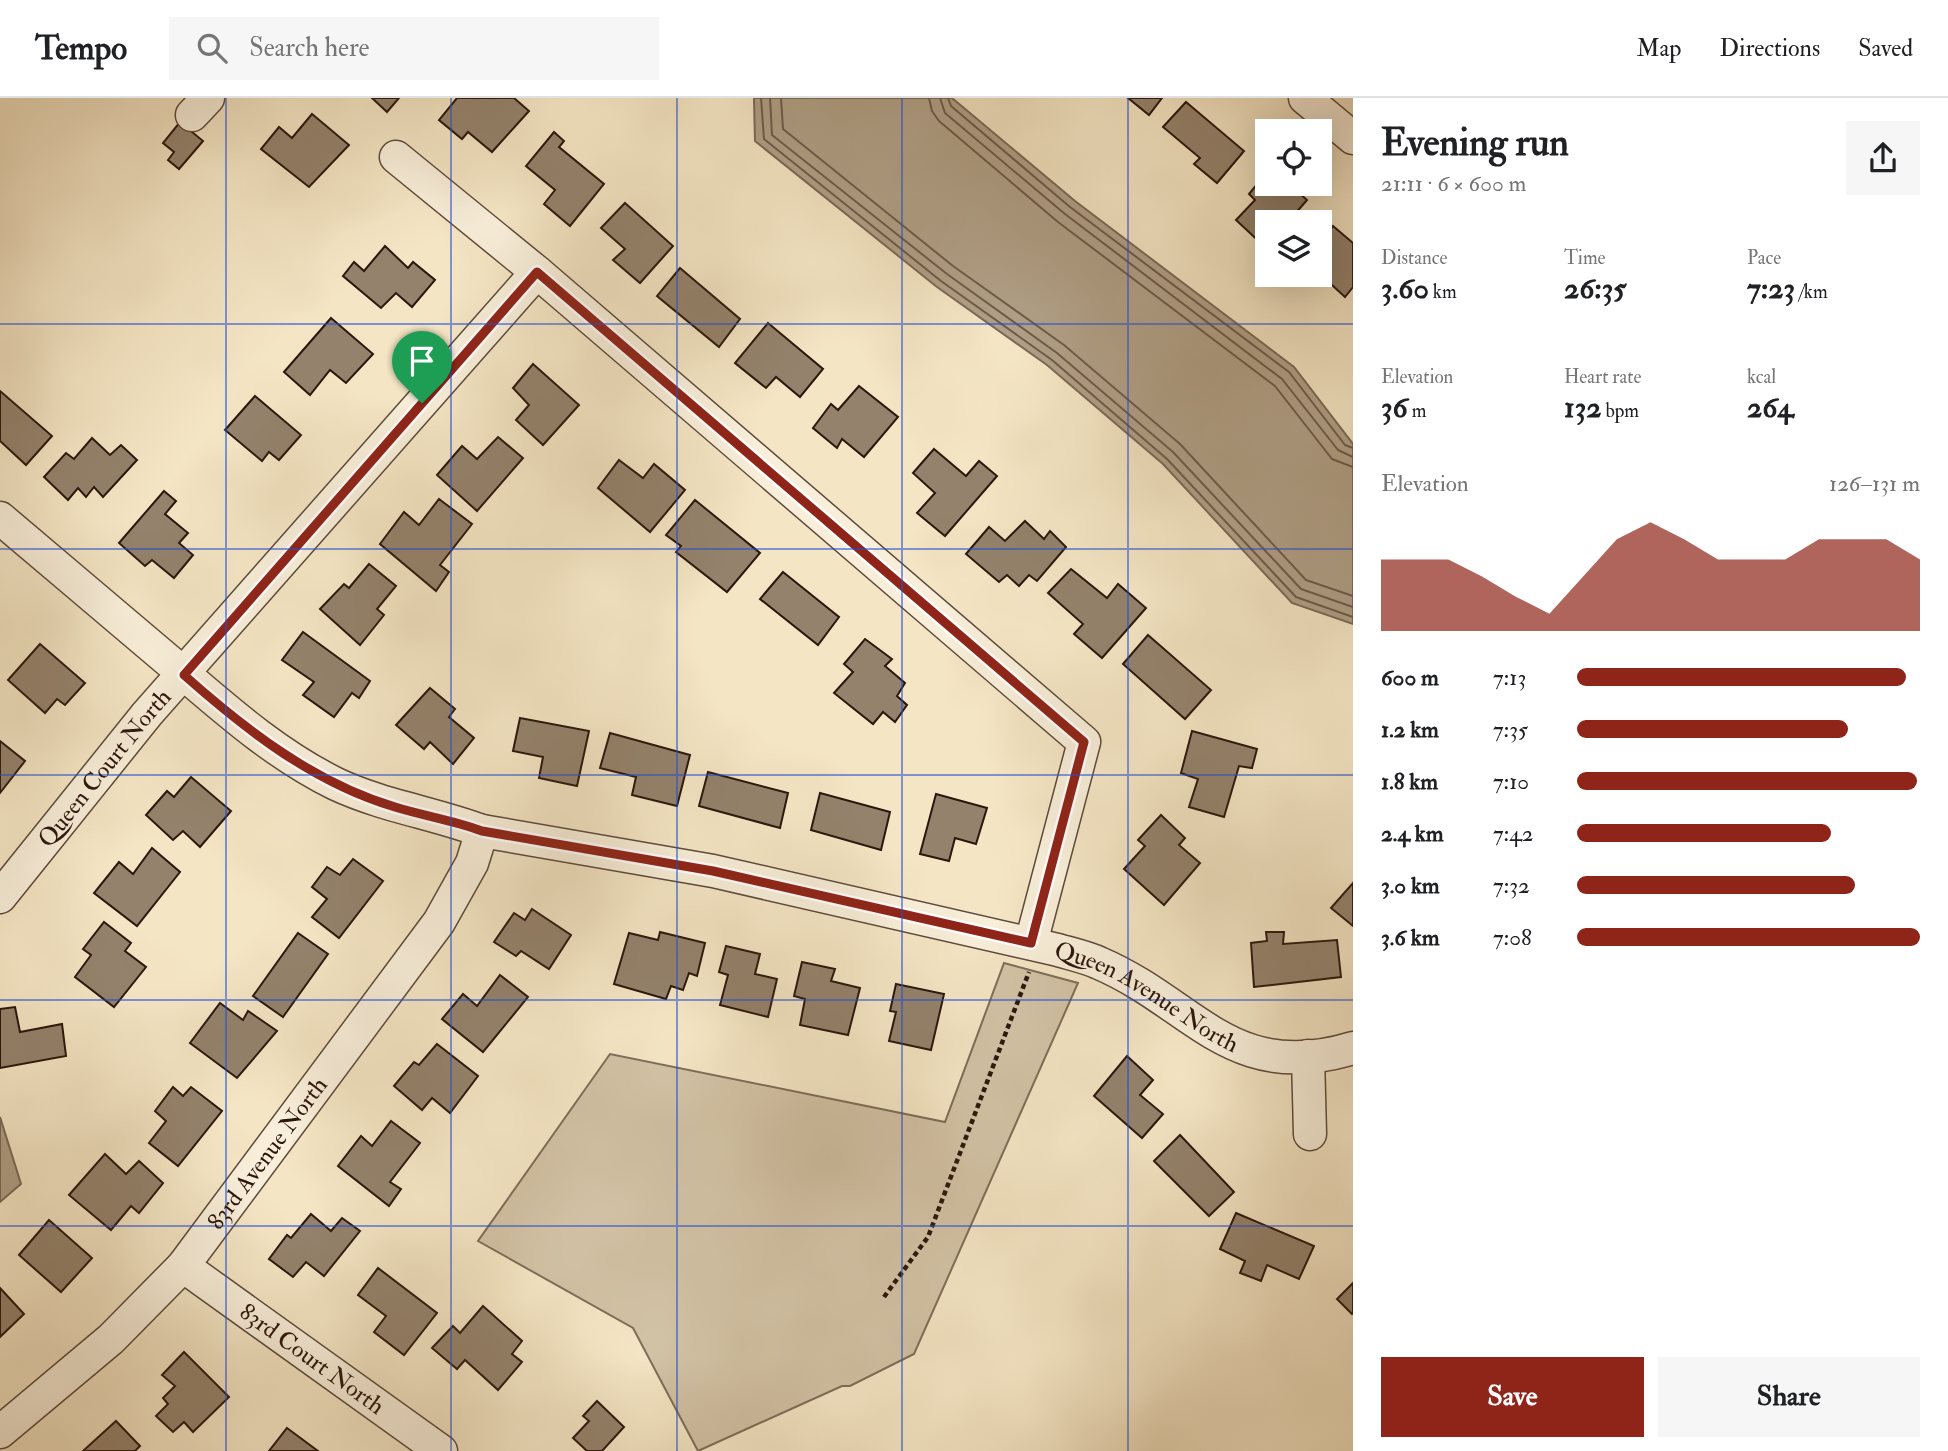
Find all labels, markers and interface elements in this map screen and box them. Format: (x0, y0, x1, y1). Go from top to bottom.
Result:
search box (169, 17, 659, 80)
text: Tempo (35, 28, 127, 69)
icon: search (193, 29, 231, 67)
text: Search here (249, 32, 369, 64)
text: Map (1636, 33, 1681, 64)
text: Directions (1719, 33, 1820, 64)
text: Saved (1858, 33, 1913, 64)
map controls (1255, 119, 1332, 287)
button: locate (1255, 119, 1332, 196)
text: Evening run (1381, 119, 1569, 167)
button: share (1846, 121, 1920, 195)
text: 21:11 · 6 × 600 m (1381, 169, 1526, 198)
button: layers (1255, 210, 1332, 287)
text: Distance (1381, 246, 1447, 270)
text: Time (1564, 246, 1606, 270)
text: Pace (1747, 246, 1781, 270)
text: 3.60 (1381, 270, 1429, 307)
text: 26:35 (1564, 270, 1626, 307)
text: 7:23 (1747, 270, 1795, 307)
text: km (1429, 280, 1457, 304)
text: /km (1795, 280, 1828, 304)
pin (392, 331, 452, 403)
icon: arrive (403, 342, 441, 380)
text: Elevation (1381, 365, 1453, 389)
text: Heart rate (1564, 365, 1641, 389)
text: kcal (1747, 365, 1776, 389)
text: 36 (1381, 389, 1408, 426)
text: 132 (1564, 389, 1601, 426)
text: 264 (1747, 389, 1794, 426)
text: m (1408, 399, 1426, 423)
text: bpm (1601, 399, 1639, 423)
text: Elevation (1381, 469, 1469, 498)
text: 126–131 m (1829, 469, 1920, 498)
text: 600 m (1381, 663, 1439, 692)
text: 7:13 (1493, 663, 1526, 692)
street label: Queen Court North (31, 682, 178, 854)
text: 1.2 km (1381, 715, 1439, 744)
text: 7:35 (1493, 715, 1528, 744)
text: 1.8 km (1381, 767, 1438, 796)
text: 7:10 (1493, 767, 1529, 796)
text: 2.4 km (1381, 819, 1444, 848)
text: 7:42 (1493, 819, 1533, 848)
text: 3.0 km (1381, 871, 1440, 900)
text: 7:32 (1493, 871, 1530, 900)
text: 3.6 km (1381, 923, 1440, 952)
text: 7:08 (1493, 923, 1532, 952)
street label: Queen Avenue North (1051, 935, 1244, 1060)
street label: 83rd Avenue North (200, 1071, 335, 1236)
street label: 83rd Court North (233, 1297, 391, 1422)
button: Save (1381, 1357, 1644, 1437)
button: Share (1658, 1357, 1920, 1437)

